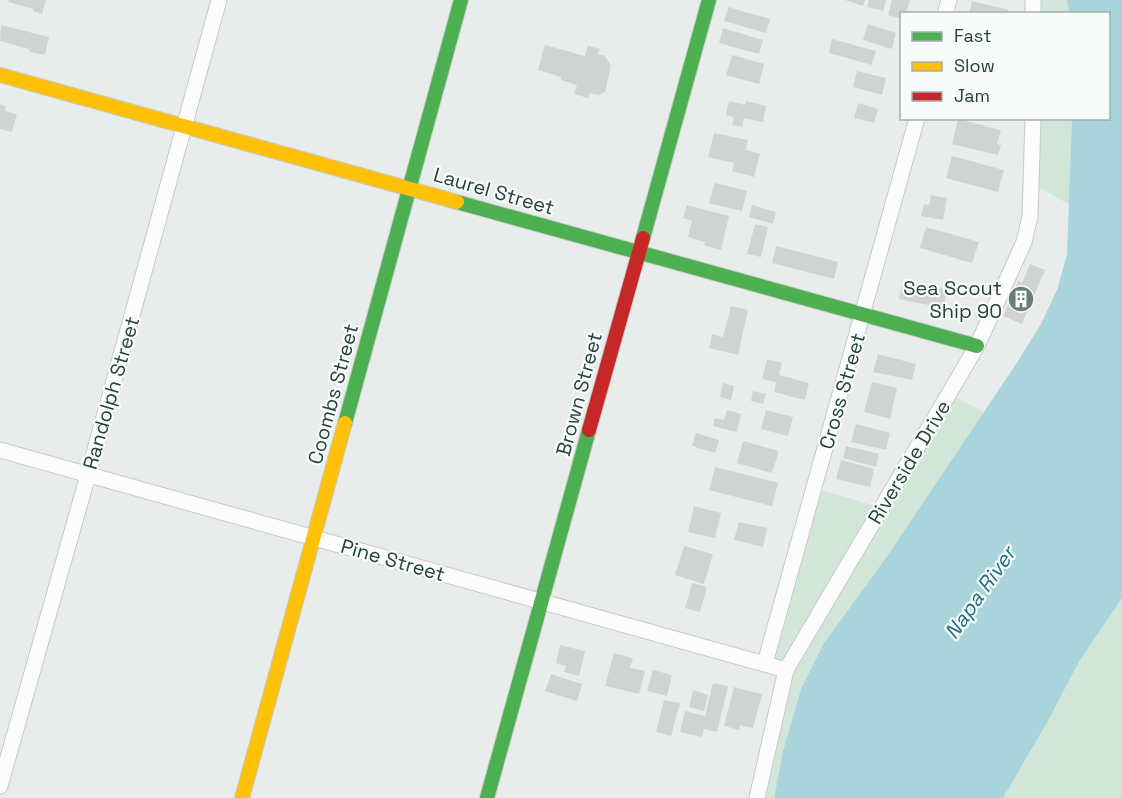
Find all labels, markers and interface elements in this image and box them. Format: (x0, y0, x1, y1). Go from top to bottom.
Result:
legend (900, 12, 1110, 120)
text: Fast (954, 24, 991, 47)
text: Slow (954, 54, 995, 77)
text: Jam (954, 84, 990, 107)
street label: Laurel Street (431, 161, 557, 221)
place label: Sea Scout Ship 90 (903, 275, 1002, 324)
building icon: Sea Scout Ship 90 (1006, 284, 1036, 314)
street label: Randolph Street (77, 314, 145, 472)
street label: Coombs Street (302, 321, 364, 467)
street label: Brown Street (550, 329, 608, 459)
street label: Cross Street (813, 330, 871, 452)
street label: Riverside Drive (862, 395, 956, 529)
street label: Pine Street (338, 533, 448, 587)
water label: Napa River (938, 540, 1022, 644)

